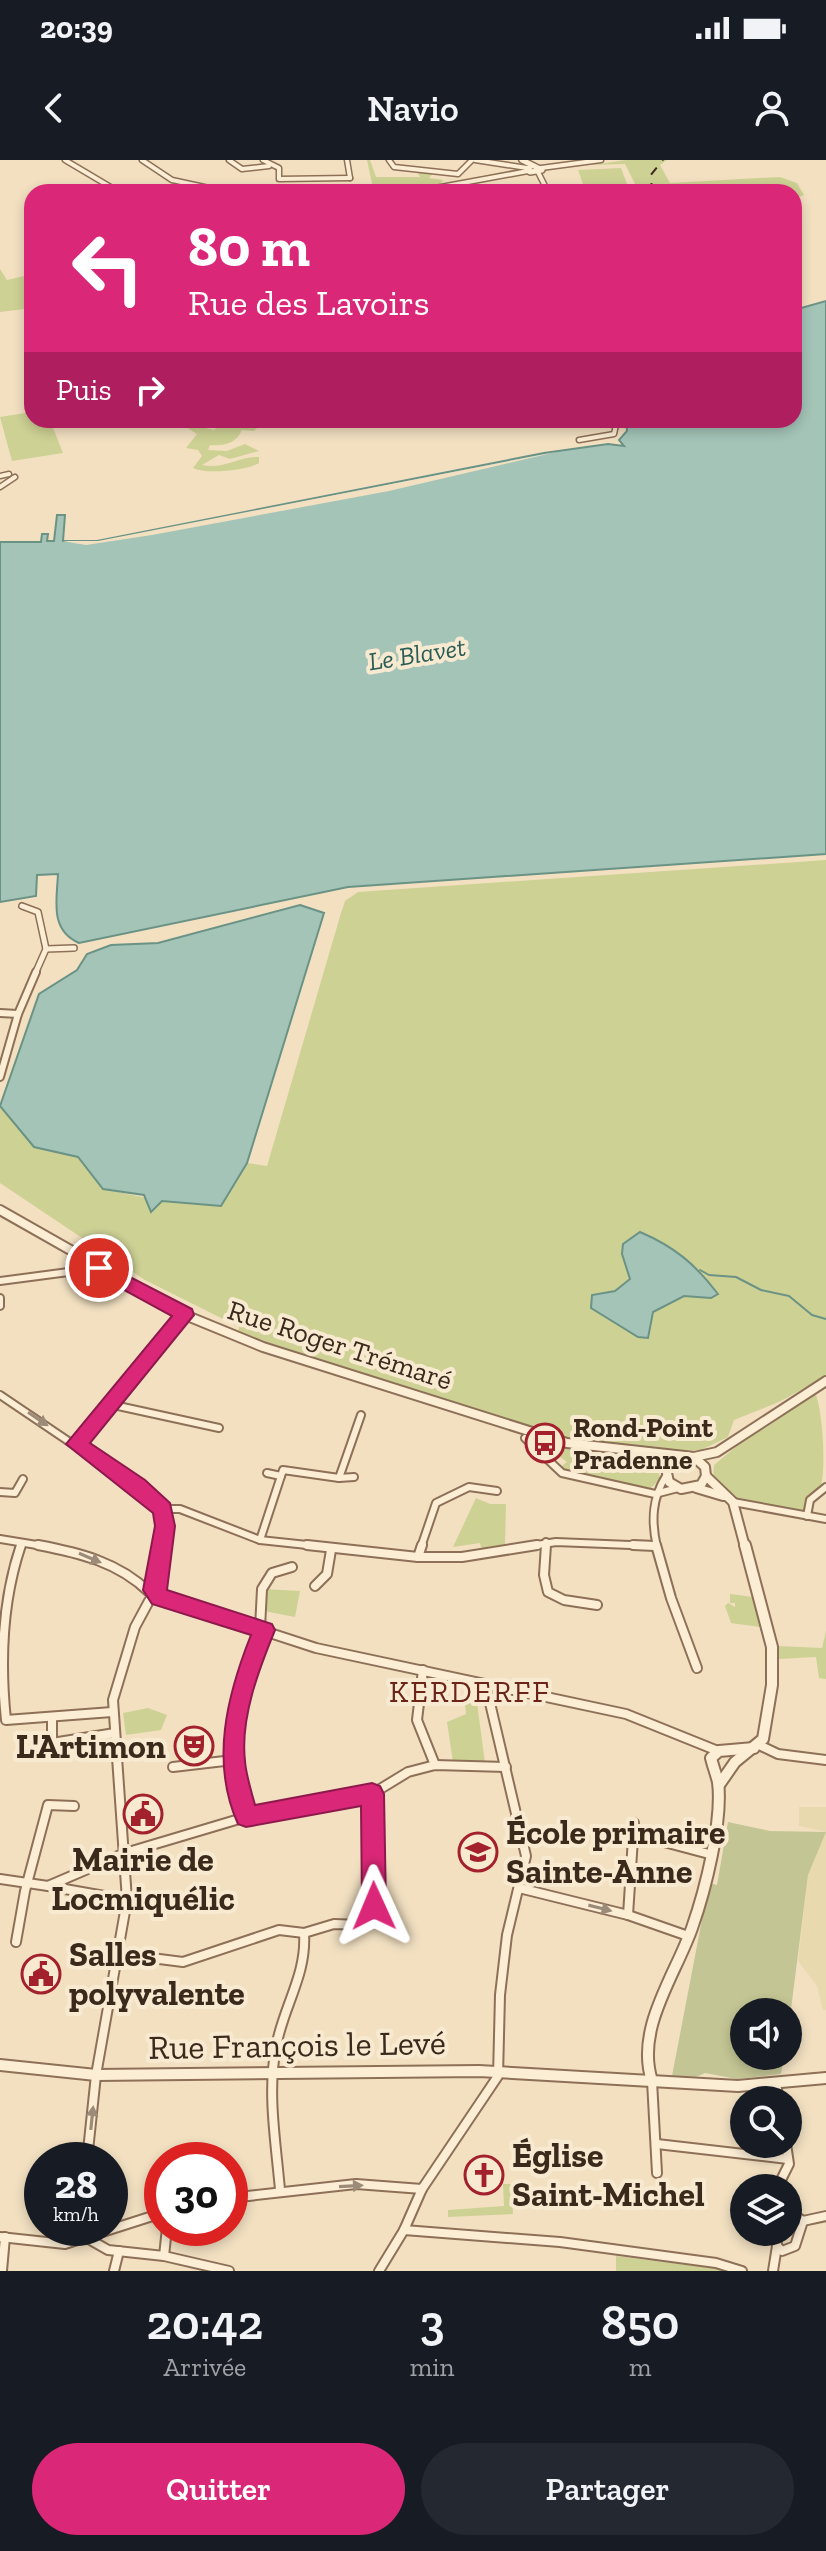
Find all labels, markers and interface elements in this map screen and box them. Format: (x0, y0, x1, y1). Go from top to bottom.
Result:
text: 20:39 (40, 10, 113, 46)
icon: back (32, 86, 76, 130)
icon: person (750, 86, 794, 130)
text: Navio (367, 87, 459, 130)
text: 80 m (188, 213, 310, 280)
icon: left (56, 216, 160, 320)
text: Rue des Lavoirs (188, 281, 430, 324)
icon: right (128, 368, 172, 412)
text: Puis (56, 372, 112, 408)
water label: Le Blavet (366, 631, 468, 677)
pin (65, 1234, 133, 1302)
icon: arrive (77, 1246, 121, 1290)
street label: Rue Roger Trémaré (224, 1293, 456, 1397)
place label: Rond-Point Pradenne (573, 1411, 714, 1476)
one-way arrow (28, 1412, 49, 1427)
bus stop icon: Rond-Point Pradenne (524, 1422, 566, 1464)
one-way arrow (78, 1551, 101, 1564)
district label: KERDERFF (389, 1674, 551, 1710)
theatre icon: L'Artimon (173, 1725, 215, 1767)
place label: L'Artimon (16, 1726, 166, 1767)
public building icon: Mairie de Locmiquélic (122, 1793, 164, 1835)
place label: École primaire Sainte-Anne (506, 1812, 726, 1892)
school or university icon: École primaire Sainte-Anne (457, 1831, 499, 1873)
place label: Mairie de Locmiquélic (51, 1839, 235, 1919)
position arrow (332, 1864, 416, 1948)
one-way arrow (588, 1903, 613, 1915)
place label: Salles polyvalente (69, 1934, 245, 2014)
public building icon: Salles polyvalente (20, 1953, 62, 1995)
map controls (730, 1998, 802, 2246)
button: sound (730, 1998, 802, 2070)
street label: Rue François le Levé (148, 2022, 446, 2068)
button: search (730, 2086, 802, 2158)
one-way arrow (85, 2105, 98, 2130)
place label: Église Saint-Michel (512, 2135, 705, 2215)
speed limit sign: 30 (144, 2142, 248, 2246)
church icon: Église Saint-Michel (463, 2154, 505, 2196)
text: 28 (54, 2160, 98, 2208)
button: layers (730, 2174, 802, 2246)
one-way arrow (339, 2180, 364, 2193)
text: km/h (53, 2202, 99, 2226)
text: 20:42 (147, 2294, 263, 2351)
text: 3 (420, 2294, 445, 2351)
text: 850 (601, 2294, 679, 2351)
text: Arrivée (163, 2351, 246, 2383)
text: min (410, 2351, 454, 2383)
text: m (629, 2351, 651, 2383)
button: Quitter (32, 2443, 405, 2535)
button: Partager (421, 2443, 794, 2535)

